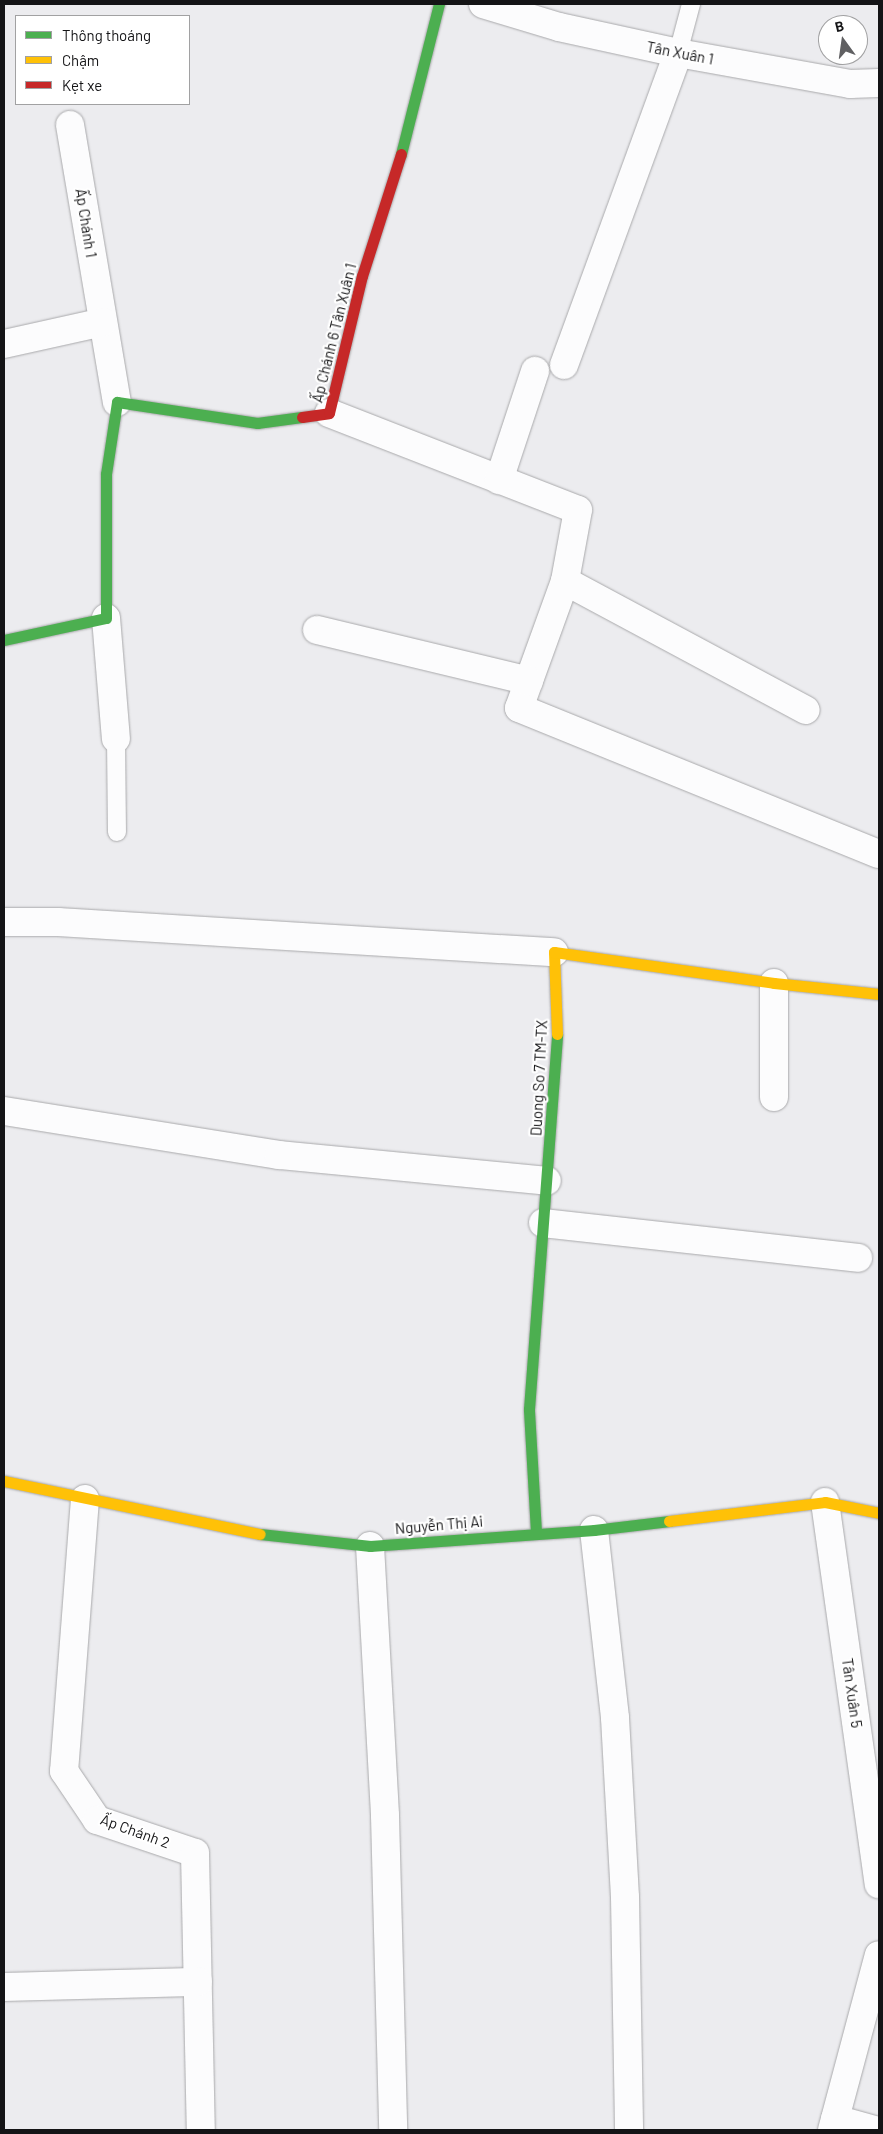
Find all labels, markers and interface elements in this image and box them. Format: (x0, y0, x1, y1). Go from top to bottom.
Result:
legend (15, 15, 190, 105)
north arrow (818, 15, 868, 65)
text: B (833, 17, 846, 35)
text: Thông thoáng (62, 26, 151, 44)
street label: Tân Xuân 1 (645, 38, 715, 68)
text: Chậm (62, 51, 99, 69)
text: Kẹt xe (62, 76, 102, 94)
street label: Ấp Chánh 1 (72, 187, 100, 259)
street label: Ấp Chánh 6 Tân Xuân 1 (308, 261, 360, 405)
street label: Duong So 7 TM-TX (527, 1020, 551, 1136)
street label: Nguyễn Thị Ai (394, 1512, 484, 1538)
street label: Tân Xuân 5 (838, 1657, 866, 1729)
street label: Ấp Chánh 2 (98, 1810, 172, 1852)

